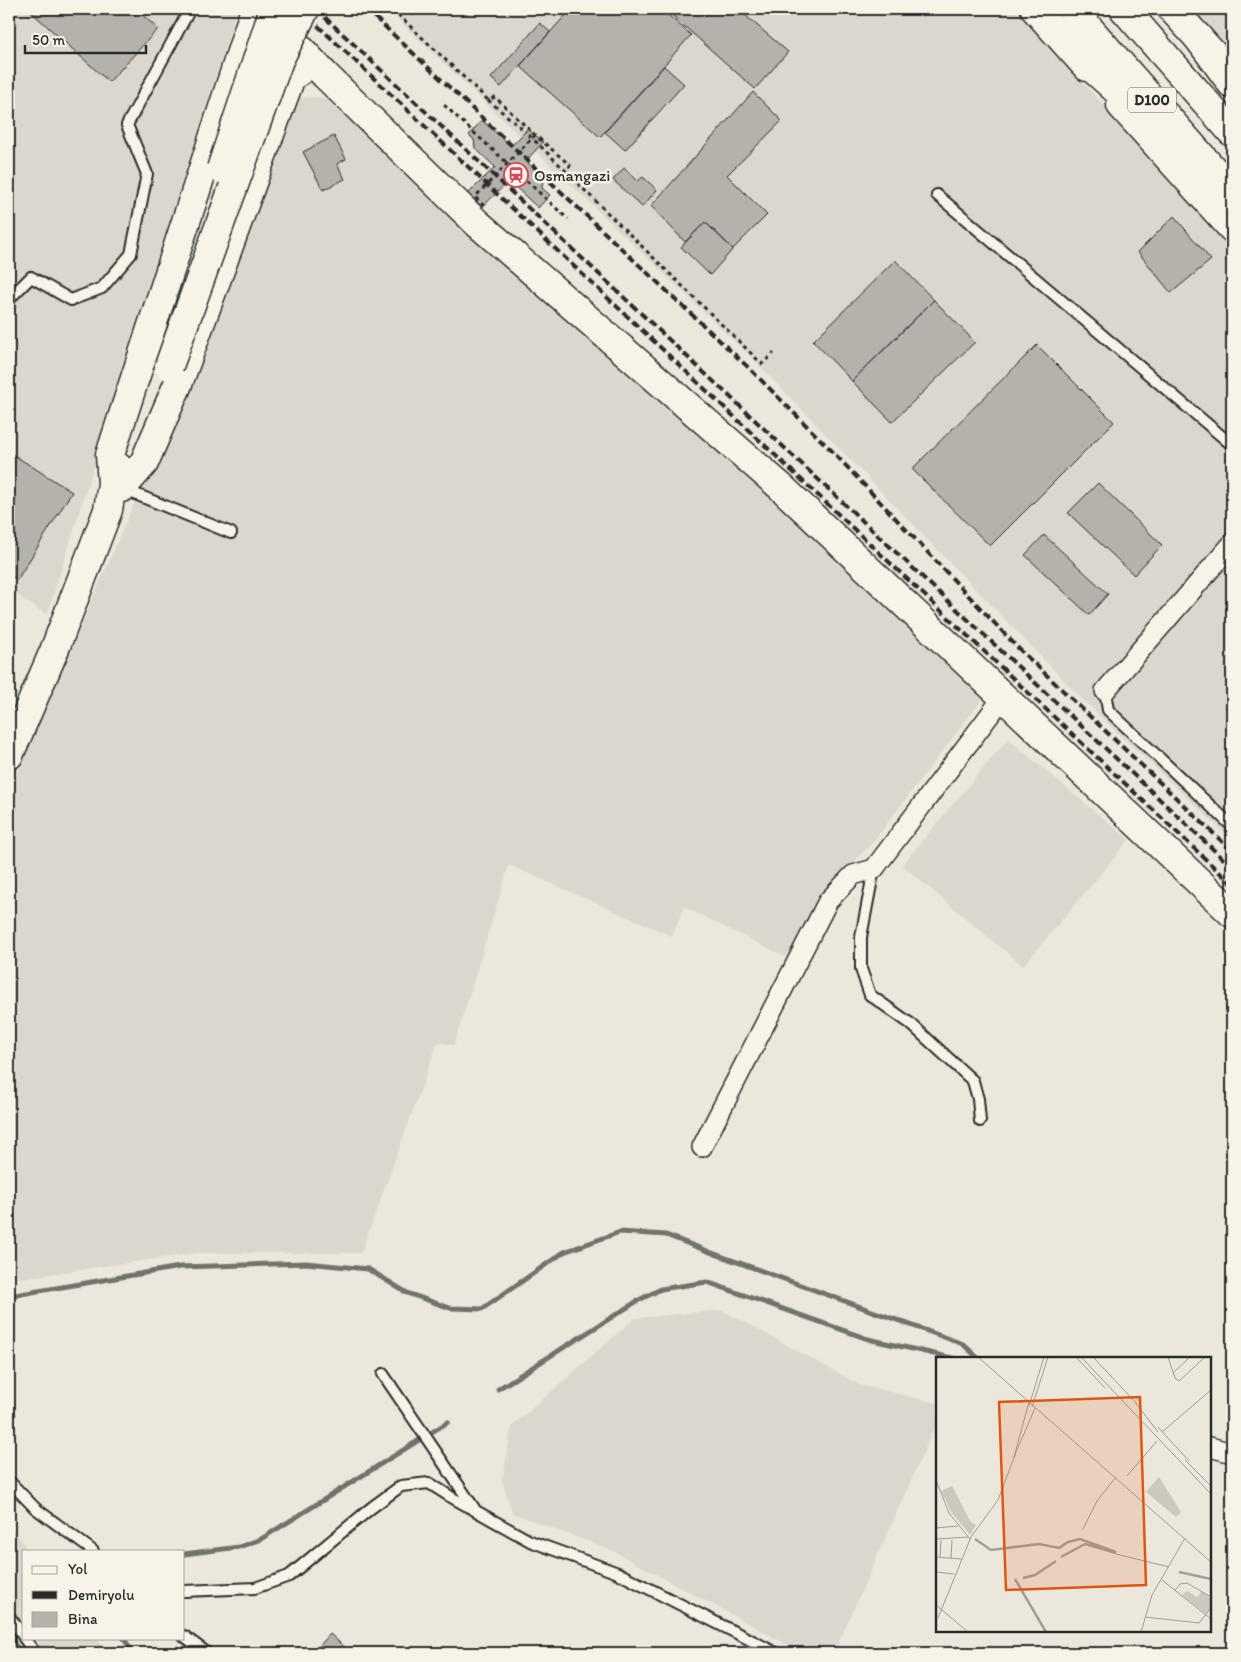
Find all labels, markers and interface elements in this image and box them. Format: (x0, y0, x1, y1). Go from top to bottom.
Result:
scale bar (25, 22, 146, 54)
text: 50 m (32, 31, 65, 49)
road number: D100 (1128, 88, 1176, 112)
station icon: Osmangazi (503, 162, 529, 188)
place label: Osmangazi (534, 166, 610, 185)
inset map (936, 1357, 1211, 1632)
legend (22, 1550, 185, 1640)
text: Yol (68, 1560, 88, 1578)
text: Demiryolu (68, 1586, 134, 1604)
text: Bina (68, 1610, 98, 1628)

